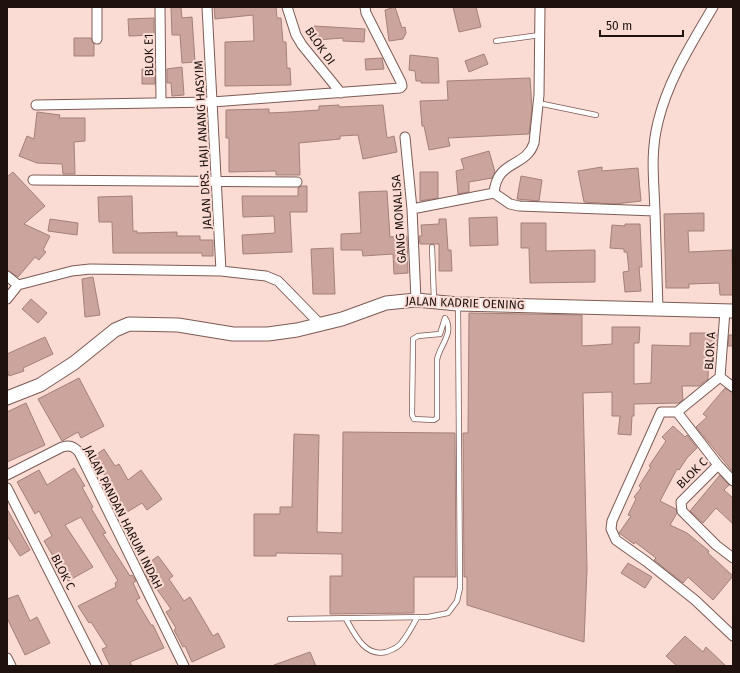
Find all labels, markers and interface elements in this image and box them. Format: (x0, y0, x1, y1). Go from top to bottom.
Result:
scale bar (600, 12, 683, 38)
text: 50 m (606, 19, 632, 33)
street label: BLOK DI (302, 25, 338, 67)
street label: BLOK E1 (142, 34, 156, 76)
street label: JALAN DRS. HAJI ANANG HASYIM (192, 60, 214, 230)
street label: GANG MONALISA (389, 174, 409, 264)
street label: JALAN KADRIE OENING (405, 294, 525, 312)
street label: BLOK A (702, 331, 718, 371)
street label: JALAN PANDAN HARUM INDAH (81, 443, 165, 591)
street label: BLOK C (674, 454, 711, 491)
street label: BLOK C (48, 552, 78, 592)

